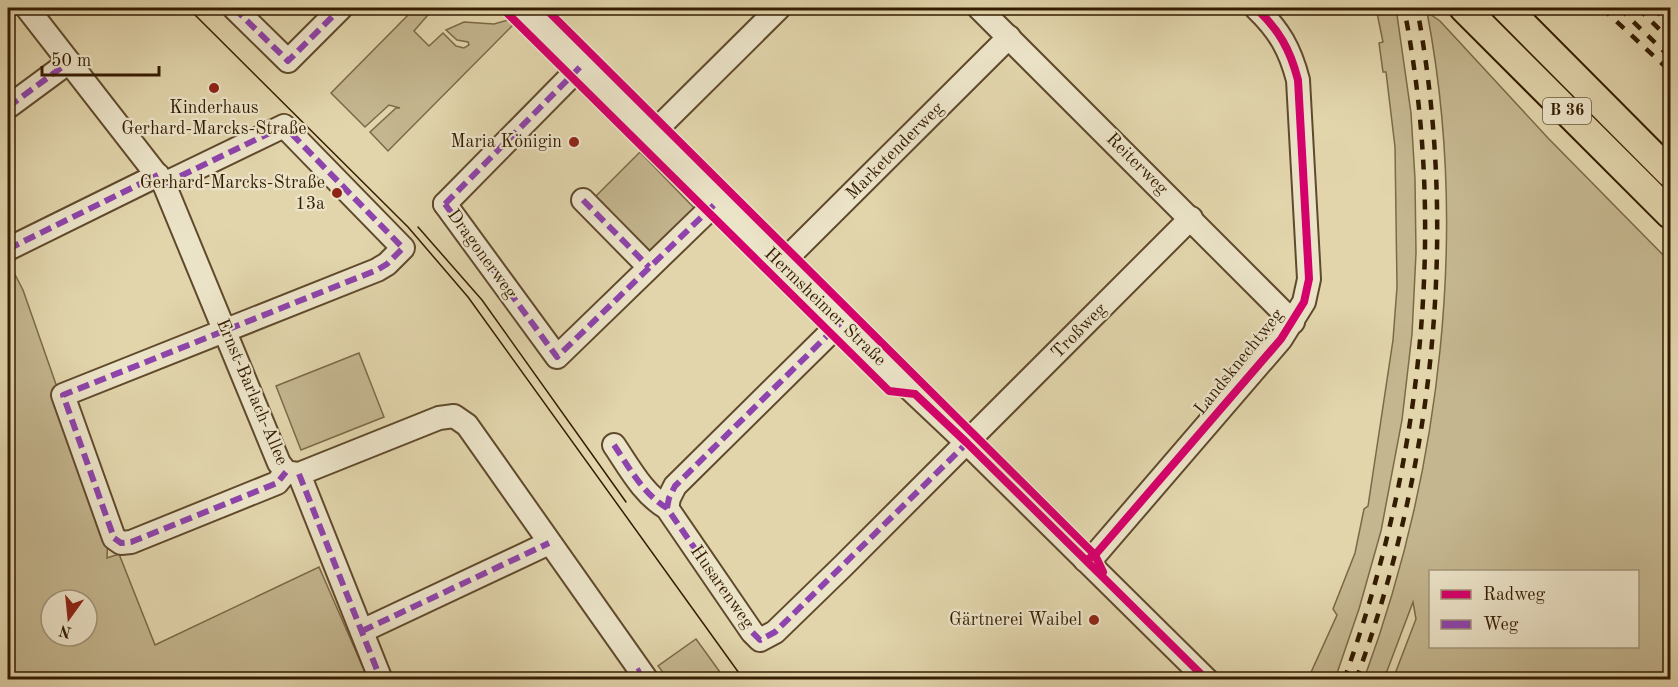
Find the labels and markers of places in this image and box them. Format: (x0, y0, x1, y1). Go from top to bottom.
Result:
marker: Kinderhaus Gerhard-Marcks-Straße (207, 81, 221, 95)
place label: Kinderhaus Gerhard-Marcks-Straße (121, 99, 307, 138)
place label: Maria Königin (450, 133, 562, 151)
marker: Maria Königin (567, 135, 581, 149)
place label: Gerhard-Marcks-Straße 13a (140, 174, 325, 213)
marker: Gerhard-Marcks-Straße 13a (330, 186, 344, 200)
place label: Gärtnerei Waibel (949, 611, 1082, 629)
marker: Gärtnerei Waibel (1087, 613, 1101, 627)

